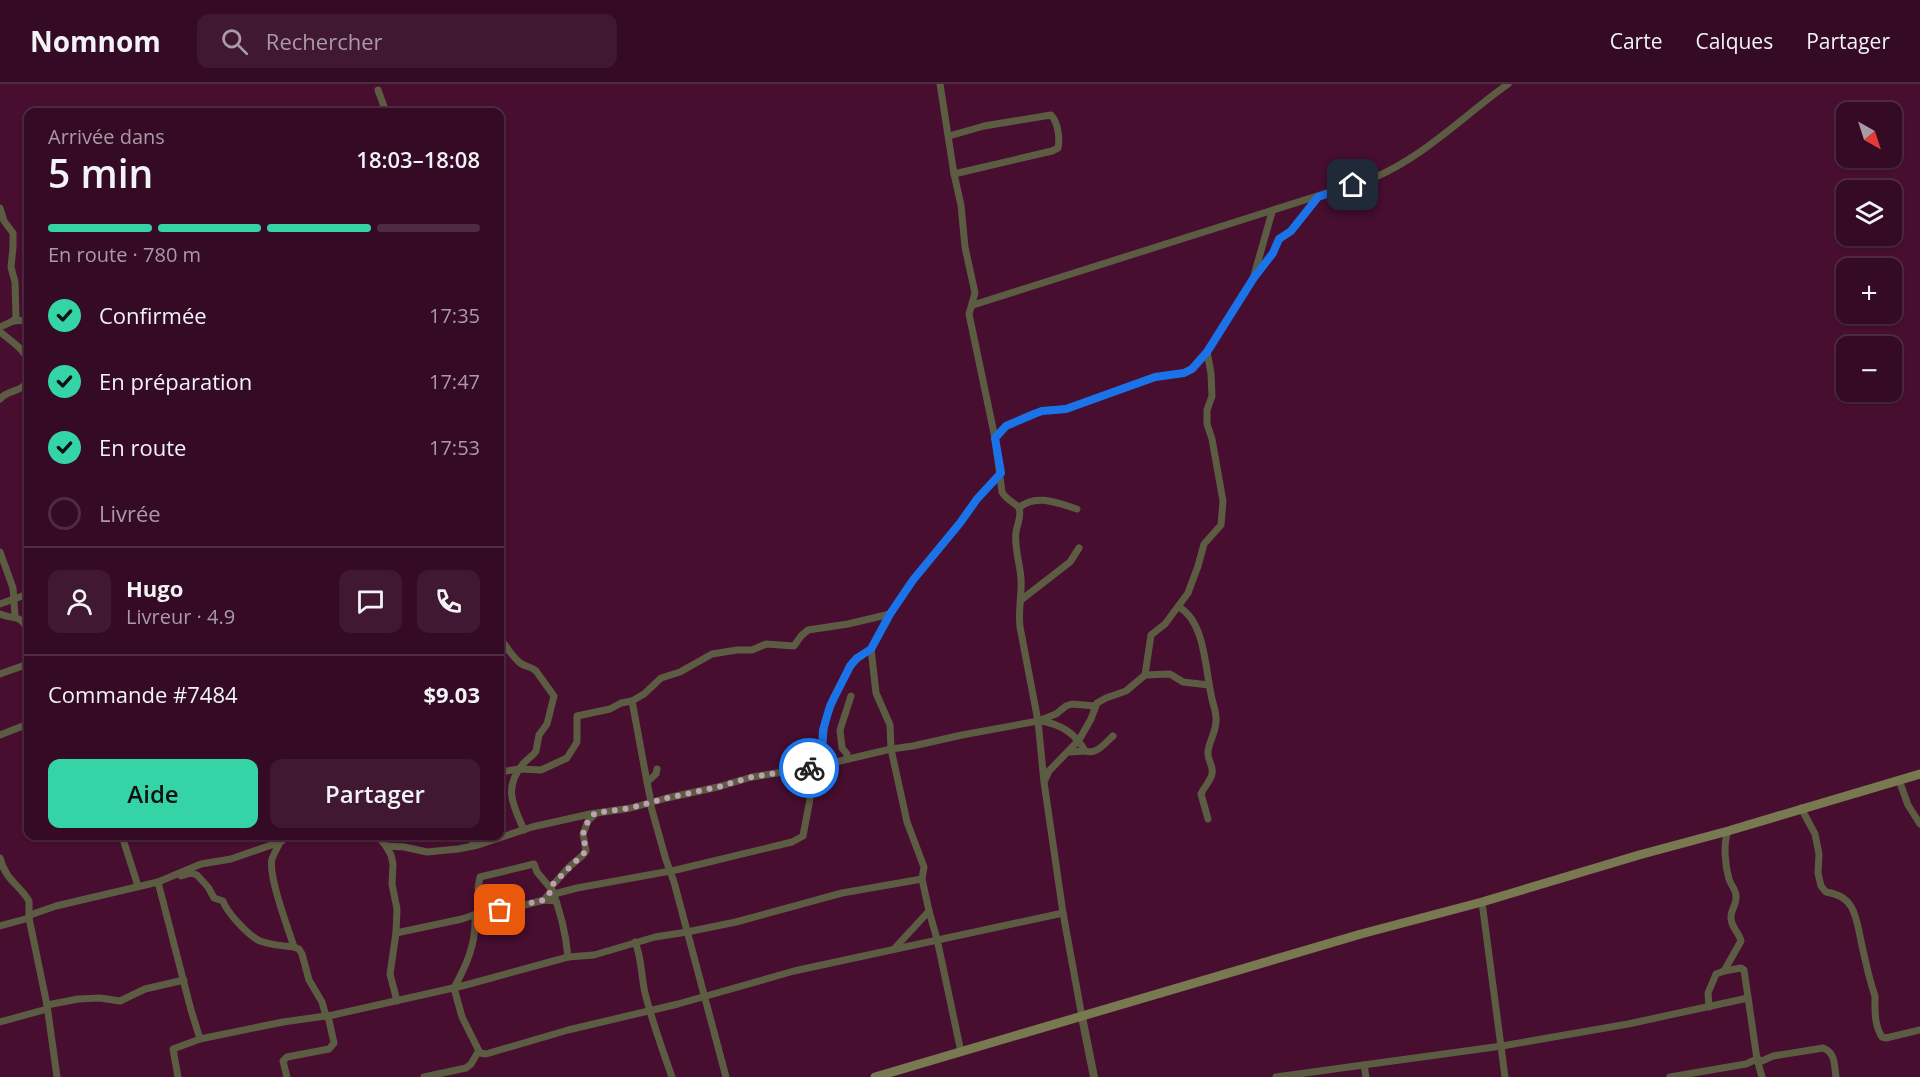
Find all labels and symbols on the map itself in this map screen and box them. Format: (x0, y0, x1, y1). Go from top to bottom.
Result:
north arrow (1836, 102, 1902, 168)
pin (1327, 159, 1378, 210)
courier (779, 738, 839, 798)
pin (474, 884, 525, 935)

